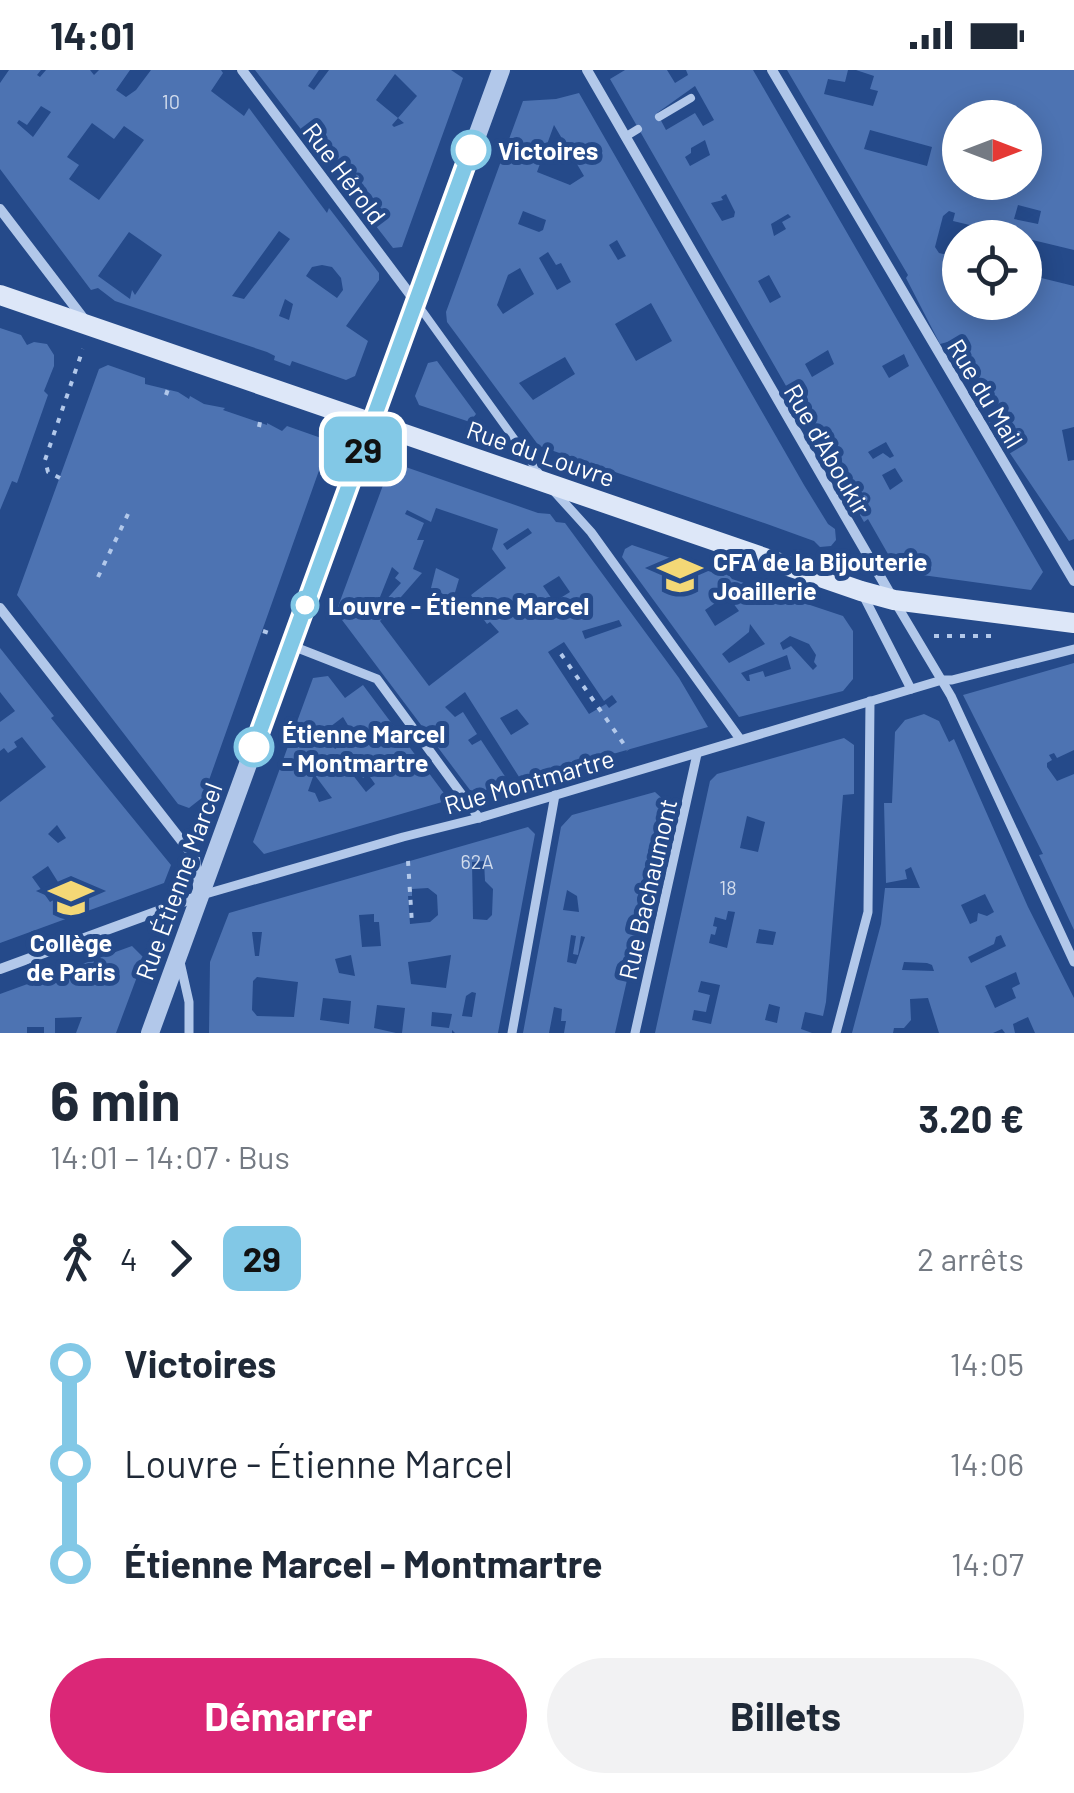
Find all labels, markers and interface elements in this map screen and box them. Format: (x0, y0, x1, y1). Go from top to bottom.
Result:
text: 14:01 (50, 12, 135, 58)
house number: 10 (162, 89, 180, 113)
north arrow (942, 100, 1042, 200)
map controls (942, 100, 1042, 320)
street label: Rue Hérold (297, 117, 393, 229)
marker: Victoires (452, 131, 490, 169)
place label: Victoires (498, 135, 598, 165)
button: locate (942, 220, 1042, 320)
street label: Rue du Mail (942, 333, 1030, 453)
street label: Rue d'Aboukir (778, 378, 878, 520)
street label: Rue du Louvre (463, 414, 619, 492)
line badge: 29 (318, 416, 408, 482)
text: 29 (344, 428, 382, 470)
place label: CFA de la Bijouterie Joaillerie (713, 546, 927, 605)
school or university icon: CFA de la Bijouterie Joaillerie (656, 551, 704, 599)
place label: Louvre - Étienne Marcel (328, 590, 589, 620)
marker: Louvre - Étienne Marcel (292, 592, 318, 618)
place label: Étienne Marcel - Montmartre (282, 718, 445, 777)
marker: Étienne Marcel - Montmartre (235, 728, 273, 766)
street label: Rue Montmartre (441, 742, 617, 820)
street label: Rue Étienne Marcel (128, 778, 228, 984)
street label: Rue Bachaumont (612, 796, 682, 982)
house number: 62A (460, 849, 494, 873)
school or university icon: Collège de Paris (47, 874, 95, 922)
house number: 18 (719, 875, 737, 899)
place label: Collège de Paris (26, 927, 116, 986)
text: 6 min (50, 1066, 181, 1132)
text: 3.20 € (919, 1095, 1024, 1141)
text: 14:01 – 14:07 · Bus (50, 1137, 290, 1175)
icon: walk (50, 1231, 105, 1286)
icon: forward (153, 1231, 208, 1286)
text: 29 (243, 1237, 281, 1279)
text: 4 (120, 1239, 138, 1277)
text: 2 arrêts (917, 1239, 1024, 1277)
text: Victoires (124, 1340, 276, 1386)
text: 14:05 (950, 1344, 1024, 1382)
text: Louvre - Étienne Marcel (124, 1440, 513, 1486)
text: 14:06 (950, 1444, 1024, 1482)
text: Étienne Marcel - Montmartre (124, 1540, 603, 1586)
text: 14:07 (951, 1544, 1024, 1582)
button: Démarrer (50, 1658, 527, 1773)
button: Billets (547, 1658, 1024, 1773)

